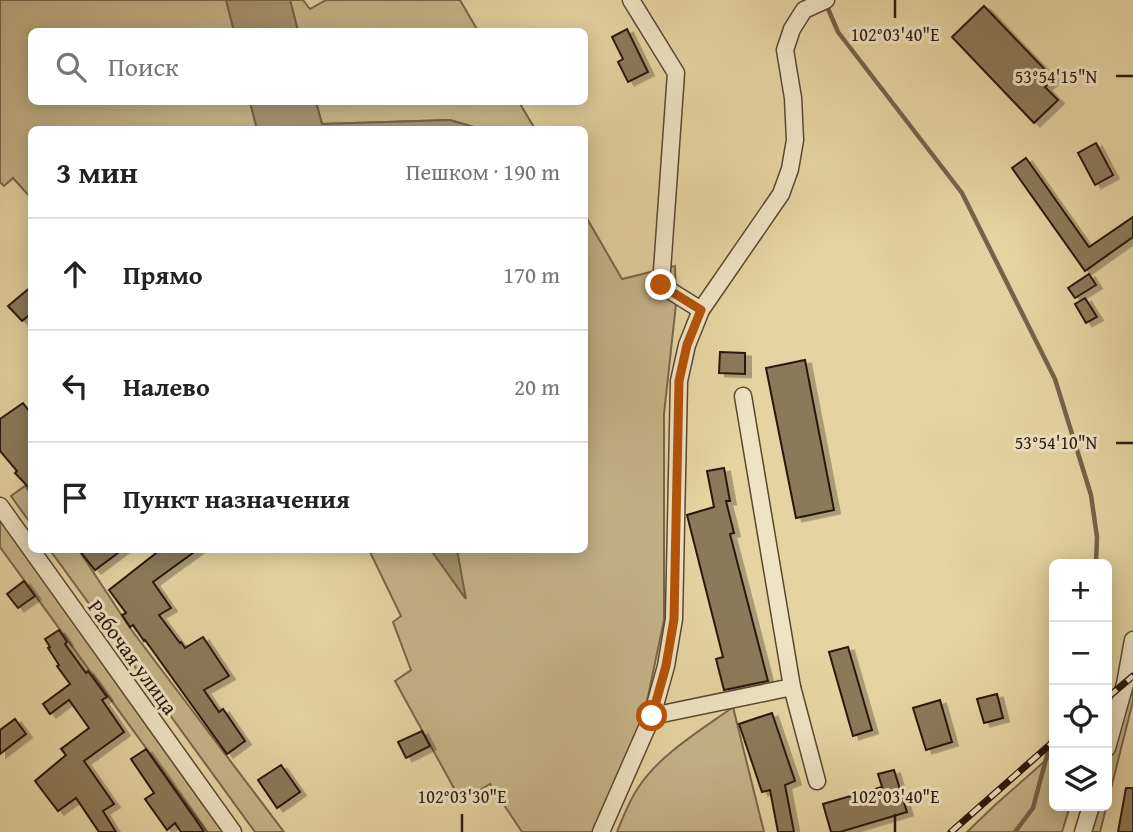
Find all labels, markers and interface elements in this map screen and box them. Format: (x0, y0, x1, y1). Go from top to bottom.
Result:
text: 102°03'40"E (851, 21, 939, 48)
search box (28, 28, 588, 105)
text: Поиск (108, 47, 179, 86)
icon: search (52, 48, 90, 86)
text: 53°54'15"N (1015, 63, 1098, 90)
text: 3 мин (56, 150, 138, 194)
text: Пешком · 190 m (406, 155, 560, 188)
icon: ahead (56, 255, 94, 293)
text: Прямо (123, 255, 203, 294)
text: 170 m (503, 258, 560, 291)
route end (645, 269, 676, 300)
icon: left (56, 367, 94, 405)
text: Налево (123, 367, 210, 406)
text: 20 m (514, 370, 560, 403)
text: 53°54'10"N (1015, 429, 1098, 456)
icon: arrive (56, 479, 94, 517)
text: Пункт назначения (123, 479, 350, 518)
map controls (1049, 559, 1112, 811)
button: + (1049, 559, 1112, 622)
street label: Рабочая улица (81, 593, 185, 721)
button: − (1049, 622, 1112, 685)
button: locate (1049, 685, 1112, 748)
route start (636, 700, 667, 731)
button: layers (1049, 748, 1112, 811)
text: 102°03'30"E (418, 783, 506, 810)
text: 102°03'40"E (851, 783, 939, 810)

